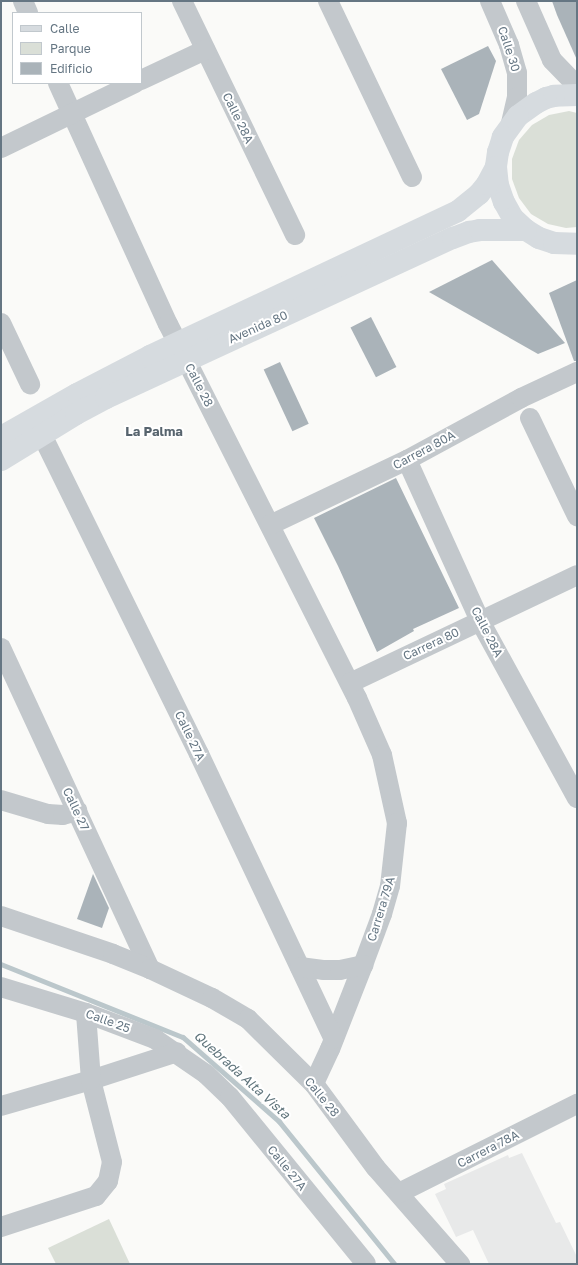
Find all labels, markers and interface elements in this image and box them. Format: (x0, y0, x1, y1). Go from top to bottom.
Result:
legend (12, 12, 142, 84)
text: Calle (50, 21, 79, 36)
street label: Calle 30 (495, 24, 523, 74)
text: Parque (50, 41, 91, 56)
text: Edificio (50, 61, 92, 76)
street label: Calle 28A (220, 90, 256, 146)
street label: Avenida 80 (226, 308, 290, 346)
street label: Calle 28 (182, 361, 216, 409)
district label: La Palma (125, 423, 183, 439)
street label: Carrera 80A (390, 428, 458, 472)
street label: Calle 28A (468, 604, 506, 660)
street label: Carrera 80 (401, 625, 461, 663)
street label: Calle 27A (172, 709, 208, 763)
street label: Calle 27 (60, 785, 92, 833)
street label: Carrera 79A (364, 875, 398, 943)
street label: Calle 25 (84, 1006, 132, 1036)
water label: Quebrada Alta Vista (191, 1028, 293, 1122)
street label: Calle 28 (302, 1074, 342, 1120)
street label: Carrera 78A (455, 1127, 521, 1171)
street label: Calle 27A (264, 1143, 310, 1193)

